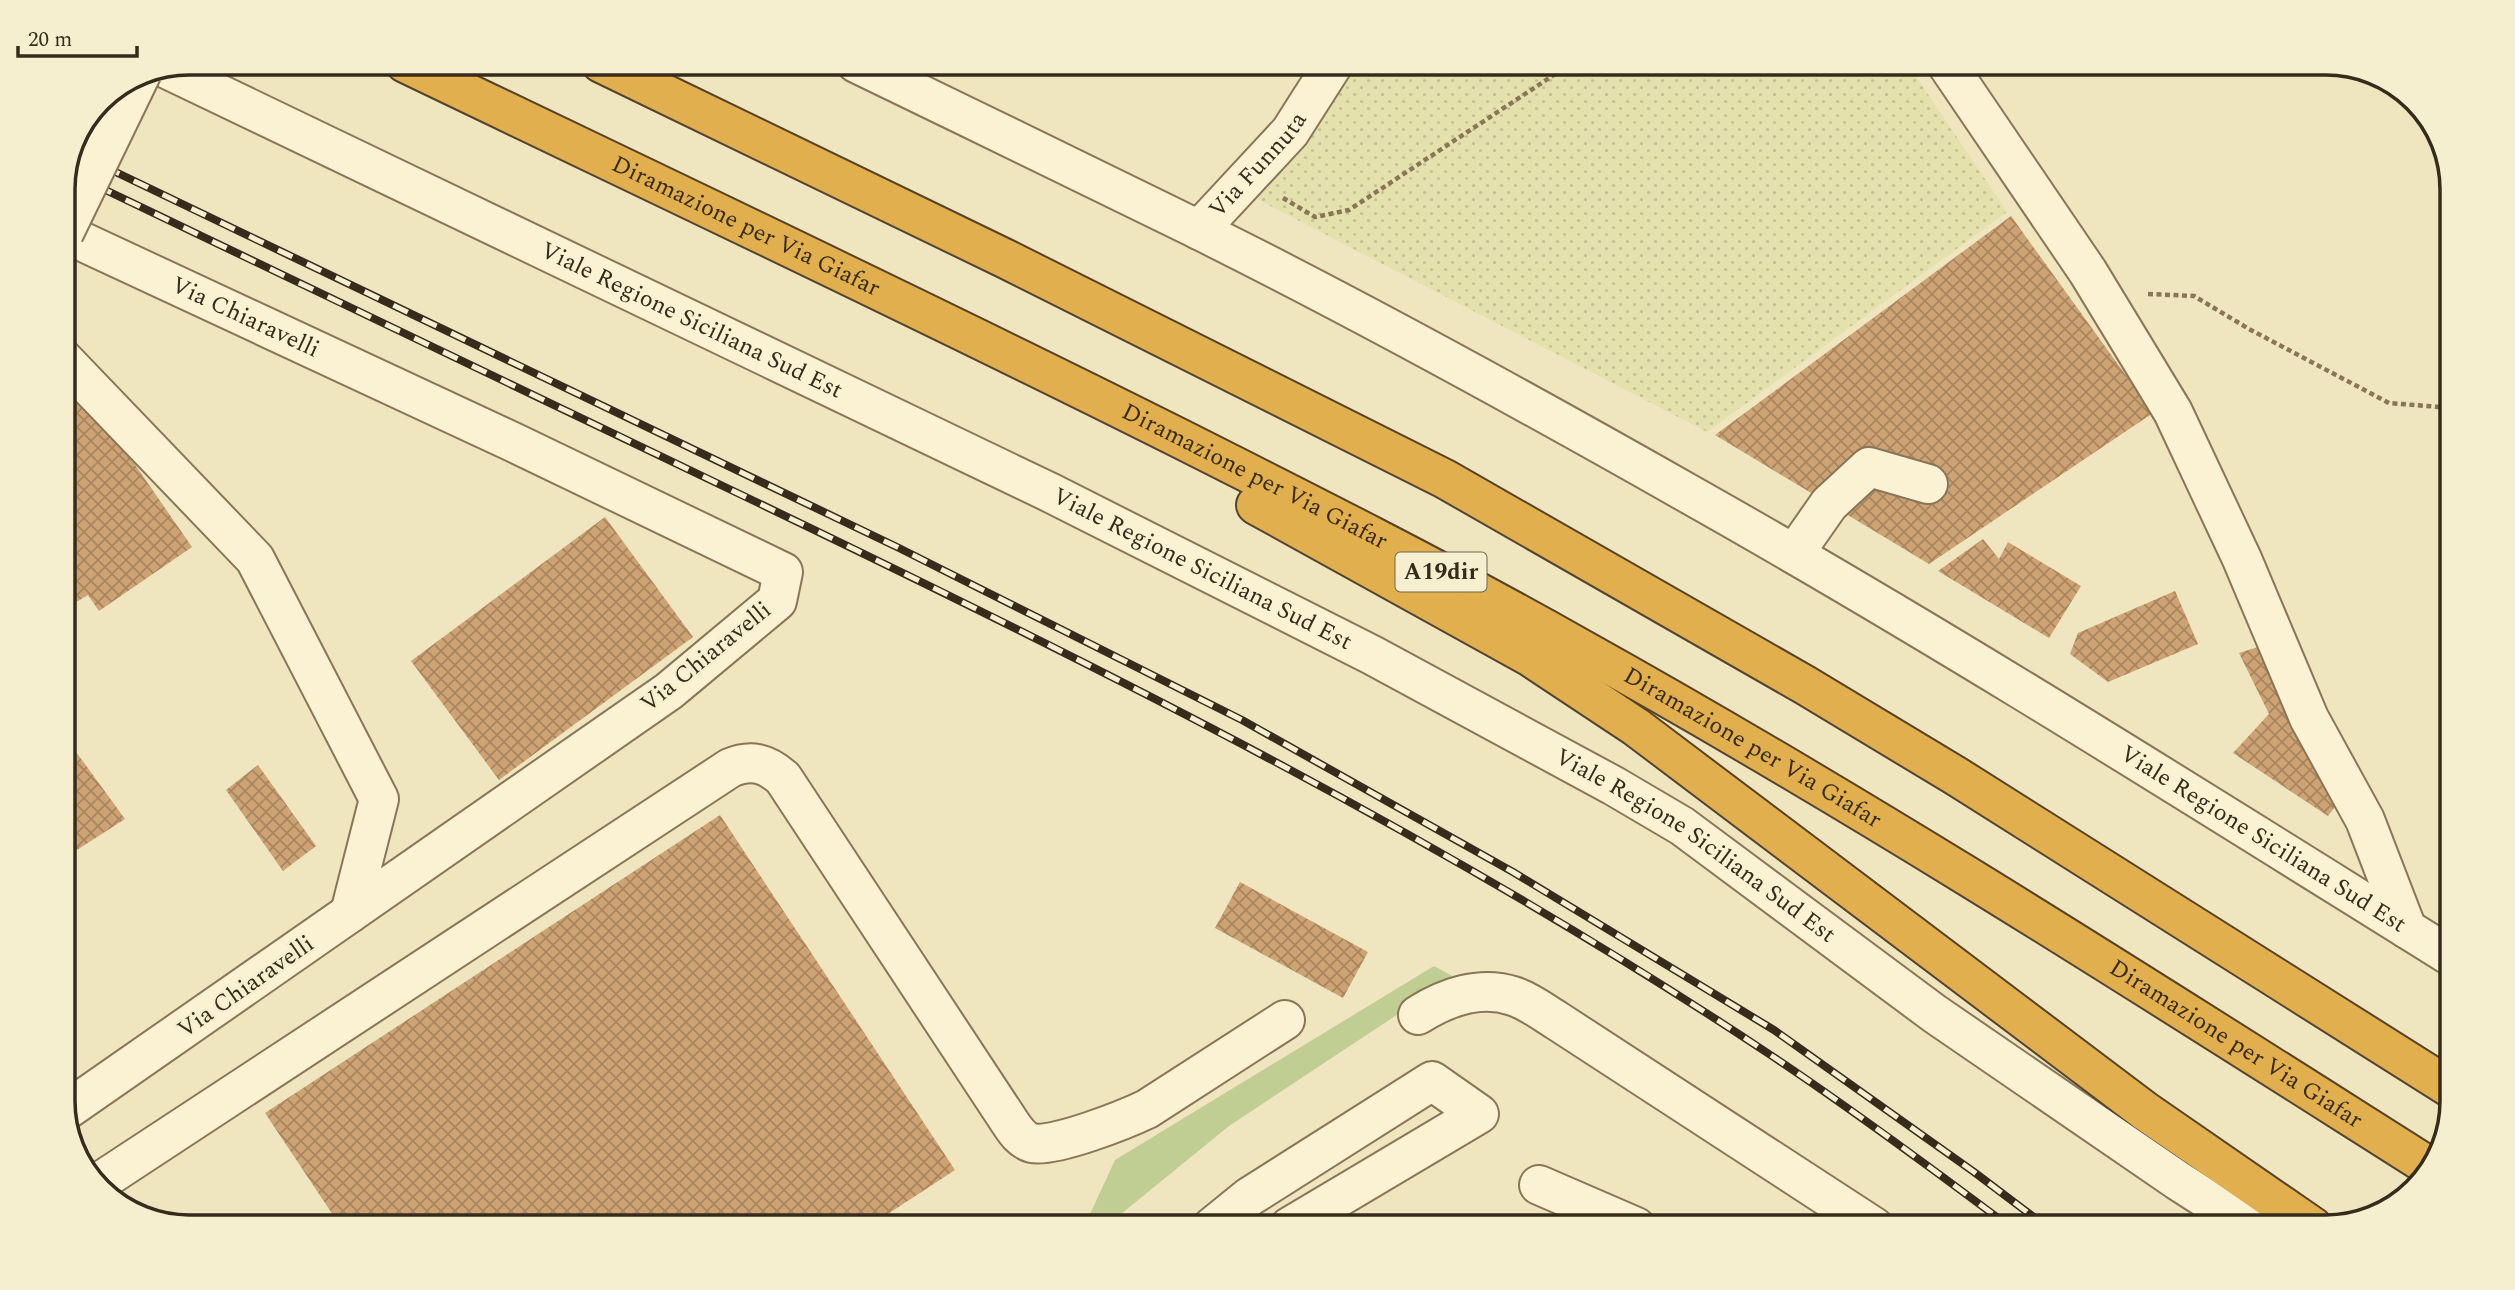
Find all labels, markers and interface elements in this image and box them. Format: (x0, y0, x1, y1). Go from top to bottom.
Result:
scale bar (18, 14, 136, 58)
text: 20 m (28, 24, 72, 56)
street label: Via Funnuta (1201, 105, 1316, 226)
street label: Diramazione per Via Giafar (606, 147, 886, 306)
street label: Viale Regione Siciliana Sud Est (534, 233, 849, 408)
street label: Via Chiaravelli (165, 267, 325, 367)
street label: Diramazione per Via Giafar (1115, 394, 1394, 559)
street label: Viale Regione Siciliana Sud Est (1046, 479, 1358, 660)
road number: A19dir (1396, 552, 1486, 592)
street label: Via Chiaravelli (633, 593, 779, 721)
street label: Diramazione per Via Giafar (1617, 658, 1889, 838)
street label: Viale Regione Siciliana Sud Est (2113, 736, 2413, 942)
street label: Viale Regione Siciliana Sud Est (1548, 739, 1843, 952)
street label: Via Chiaravelli (170, 926, 322, 1048)
street label: Diramazione per Via Giafar (2102, 950, 2370, 1138)

